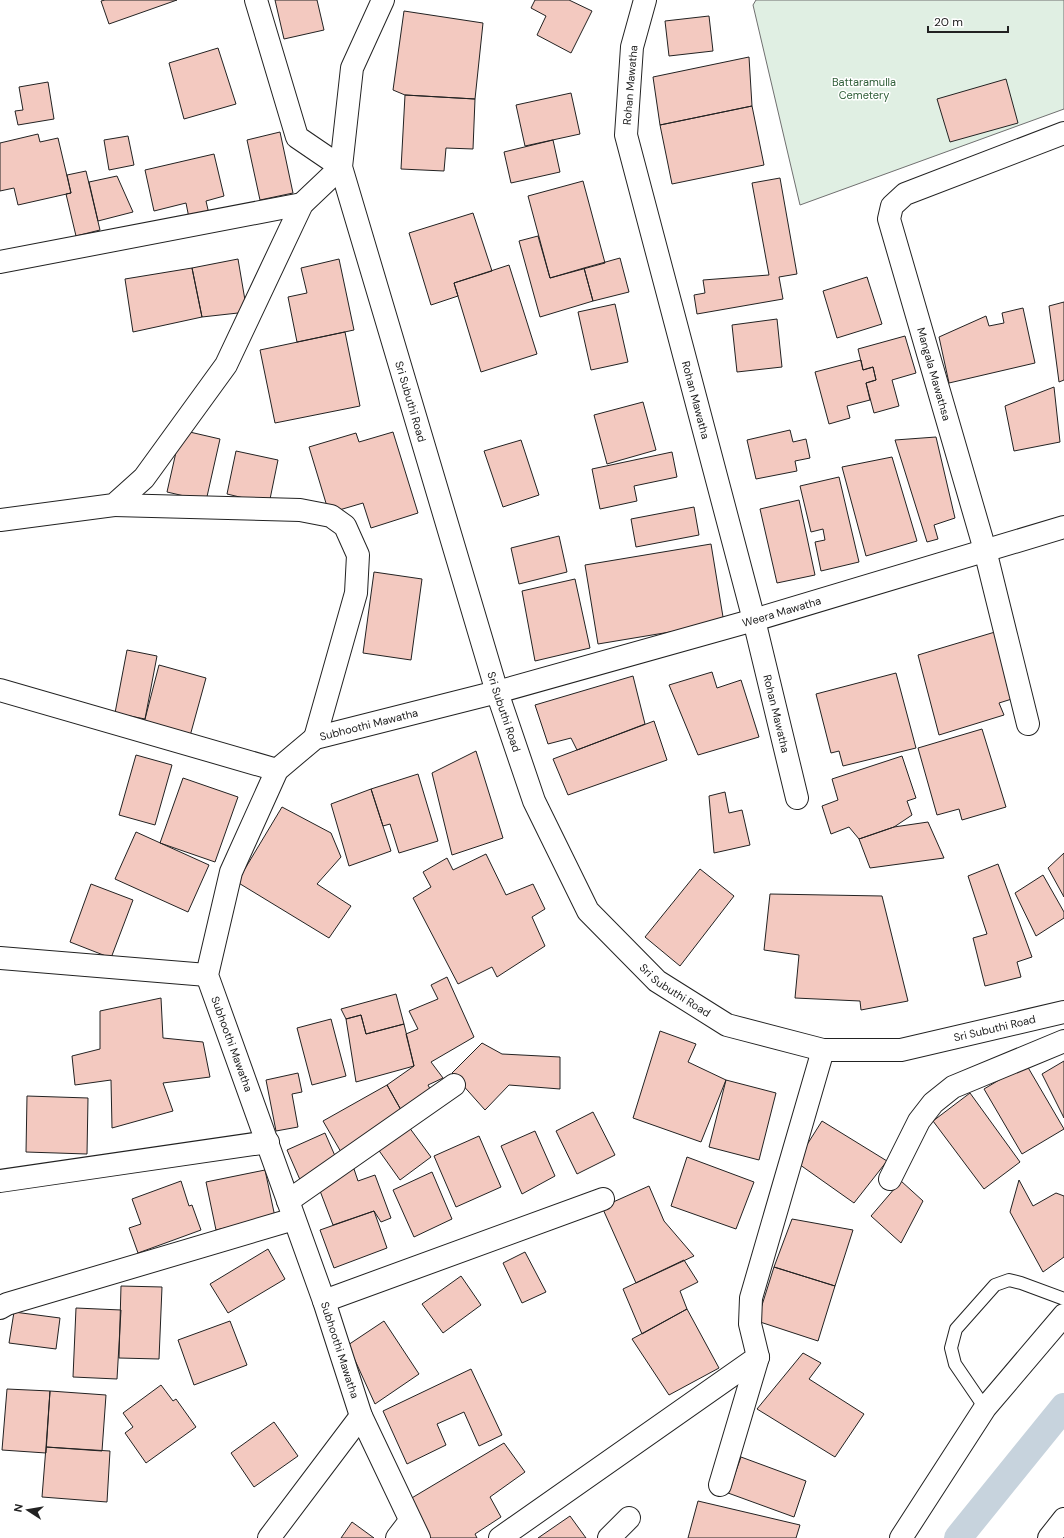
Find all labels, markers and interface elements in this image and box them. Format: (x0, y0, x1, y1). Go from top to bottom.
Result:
scale bar (928, 8, 1008, 34)
text: 20 m (934, 14, 963, 30)
street label: Rohan Mawatha (620, 45, 640, 125)
park label: Battaramulla Cemetery (832, 75, 896, 102)
street label: Mangala Mawathsa (914, 326, 954, 422)
street label: Sri Subuthi Road (392, 359, 429, 444)
street label: Rohan Mawatha (679, 359, 713, 441)
street label: Weera Mawatha (741, 593, 823, 630)
street label: Sri Subuthi Road (484, 670, 524, 754)
street label: Rohan Mawatha (760, 673, 793, 754)
street label: Subhoothi Mawatha (318, 705, 419, 744)
street label: Sri Subuthi Road (637, 961, 713, 1020)
street label: Subhoothi Mawatha (208, 994, 256, 1094)
street label: Sri Subuthi Road (952, 1012, 1037, 1045)
street label: Subhoothi Mawatha (318, 1300, 362, 1400)
north arrow (8, 1490, 48, 1530)
text: N (11, 1503, 26, 1513)

